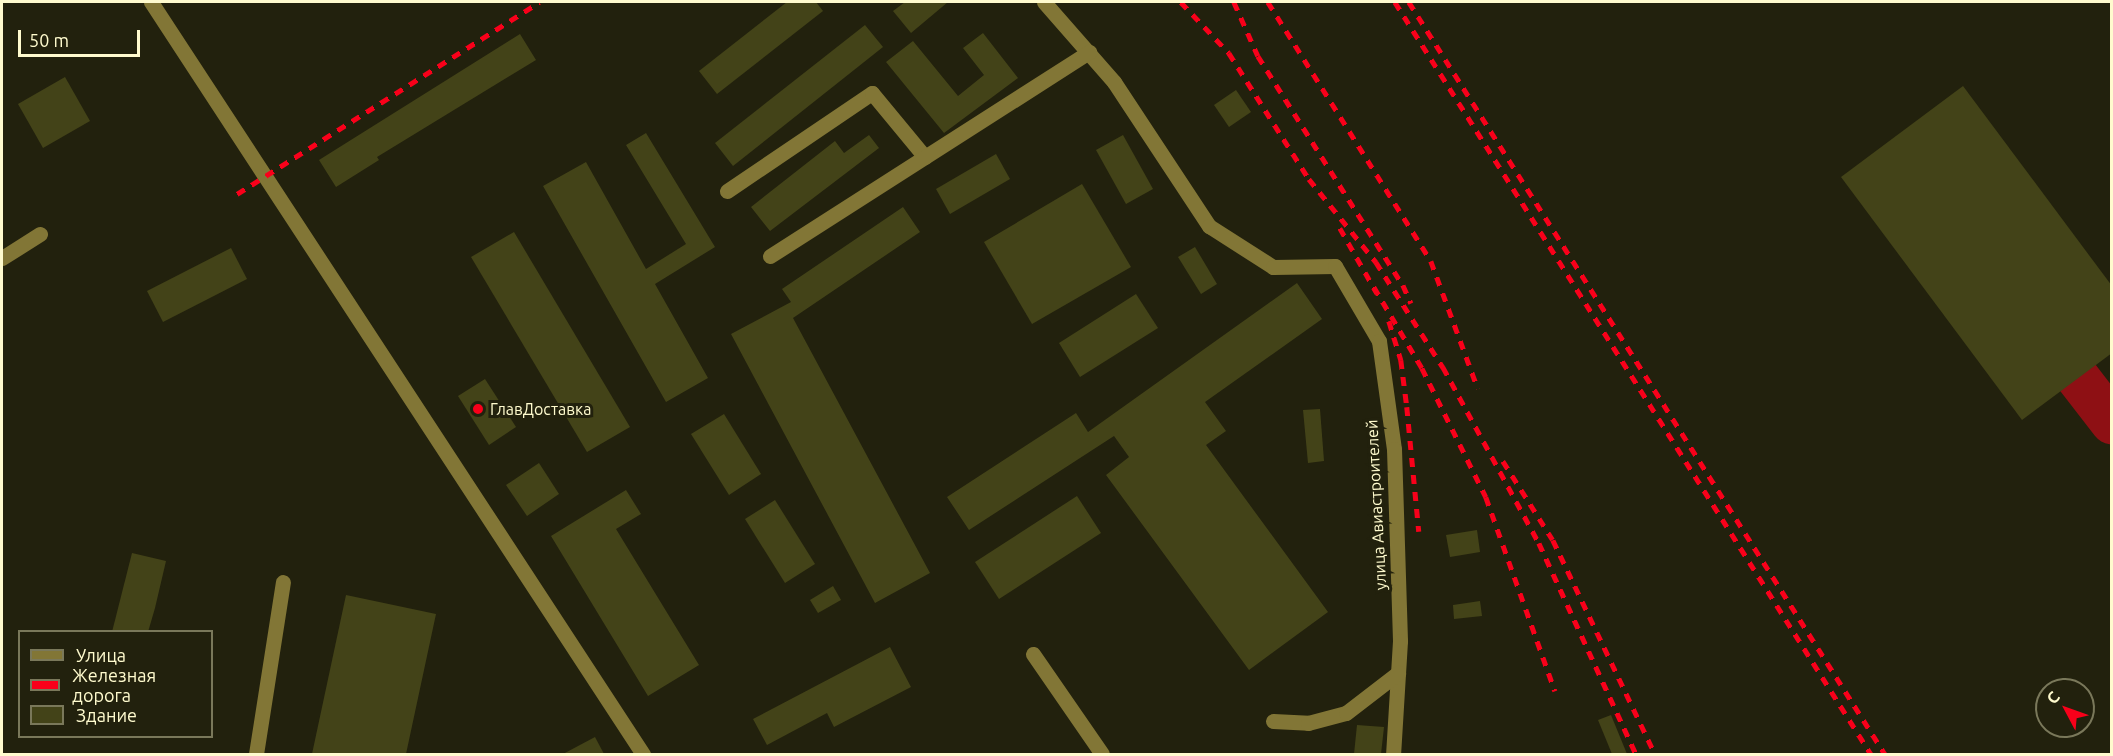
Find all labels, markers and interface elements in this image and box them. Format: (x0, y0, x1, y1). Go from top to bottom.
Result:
scale bar (21, 18, 142, 56)
text: 50 m (29, 30, 69, 50)
place label: ГлавДоставка (490, 399, 592, 419)
marker: ГлавДоставка (471, 402, 485, 416)
street label: улица Авиастроителей (1362, 419, 1390, 591)
legend (18, 630, 213, 738)
text: Улица (76, 645, 126, 665)
text: Железная дорога (72, 665, 156, 705)
north arrow (2035, 678, 2095, 738)
text: С (2043, 688, 2063, 707)
text: Здание (76, 705, 137, 725)

